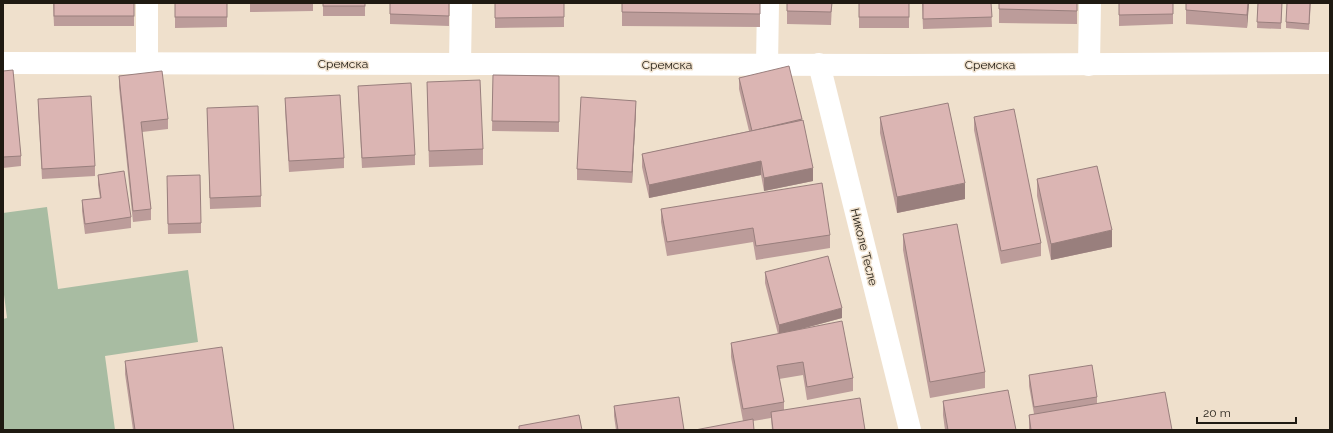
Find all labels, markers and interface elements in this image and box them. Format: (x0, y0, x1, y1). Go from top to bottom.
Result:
street label: Сремска (318, 57, 368, 71)
street label: Сремска (642, 58, 692, 72)
street label: Сремска (965, 58, 1015, 72)
street label: Николе Тесле (848, 207, 880, 287)
scale bar (1197, 399, 1296, 425)
text: 20 m (1203, 406, 1231, 420)

